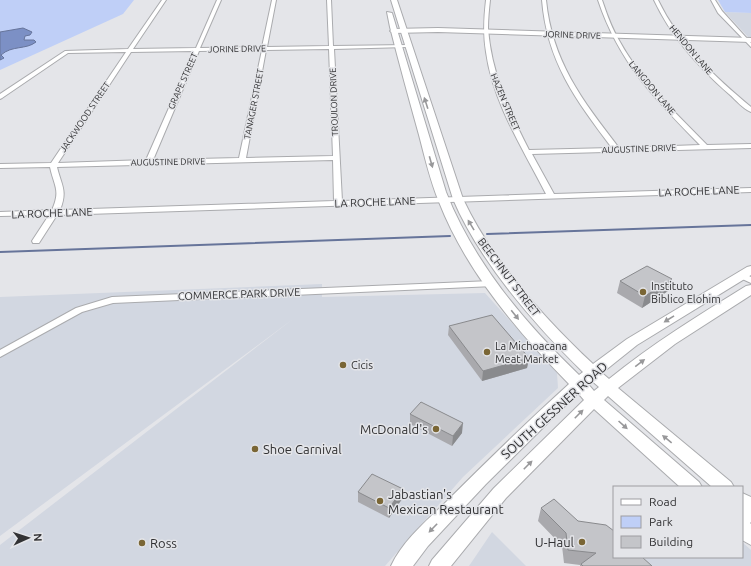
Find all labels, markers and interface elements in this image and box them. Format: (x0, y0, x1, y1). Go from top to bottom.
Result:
street label: HENDON LANE (667, 23, 715, 77)
street label: JORINE DRIVE (543, 29, 601, 41)
street label: JORINE DRIVE (208, 43, 266, 55)
street label: GRAPE STREET (166, 51, 200, 111)
street label: LANGDON LANE (627, 59, 677, 117)
street label: TANAGER STREET (242, 68, 266, 140)
street label: TROULON DRIVE (328, 68, 340, 136)
street label: HAZEN STREET (488, 72, 522, 132)
street label: JACKWOOD STREET (58, 80, 112, 154)
one-way arrow (423, 97, 429, 109)
street label: AUGUSTINE DRIVE (602, 143, 676, 155)
street label: AUGUSTINE DRIVE (131, 156, 205, 168)
one-way arrow (428, 157, 434, 169)
street label: LA ROCHE LANE (658, 184, 740, 198)
street label: LA ROCHE LANE (334, 195, 416, 209)
street label: LA ROCHE LANE (11, 206, 93, 220)
one-way arrow (467, 219, 474, 231)
street label: BEECHNUT STREET (476, 236, 542, 318)
place label: Instituto Biblico Elohim (651, 280, 721, 305)
street label: COMMERCE PARK DRIVE (178, 286, 300, 302)
marker: Instituto Biblico Elohim (638, 287, 648, 297)
one-way arrow (510, 309, 519, 320)
one-way arrow (664, 315, 675, 323)
place label: La Michoacana Meat Market (495, 340, 567, 365)
marker: La Michoacana Meat Market (482, 347, 492, 357)
place label: Cicis (351, 359, 373, 371)
street label: SOUTH GESSNER ROAD (498, 359, 610, 461)
one-way arrow (635, 359, 645, 367)
marker: Cicis (338, 360, 348, 370)
one-way arrow (574, 410, 584, 419)
one-way arrow (618, 421, 628, 430)
place label: McDonald's (360, 422, 428, 436)
marker: McDonald's (431, 424, 441, 434)
one-way arrow (661, 434, 672, 443)
place label: Shoe Carnival (263, 442, 342, 456)
marker: Shoe Carnival (250, 444, 260, 454)
one-way arrow (523, 460, 533, 470)
legend (613, 486, 743, 558)
place label: Jabastian's Mexican Restaurant (388, 487, 504, 516)
text: Road (649, 495, 677, 508)
marker: Jabastian's Mexican Restaurant (375, 496, 385, 506)
text: Park (649, 515, 673, 528)
north arrow (8, 518, 48, 558)
one-way arrow (429, 523, 438, 533)
text: N (32, 533, 44, 542)
place label: U-Haul (535, 535, 575, 549)
text: Building (649, 535, 693, 548)
place label: Ross (150, 536, 177, 550)
marker: U-Haul (577, 537, 587, 547)
marker: Ross (137, 538, 147, 548)

